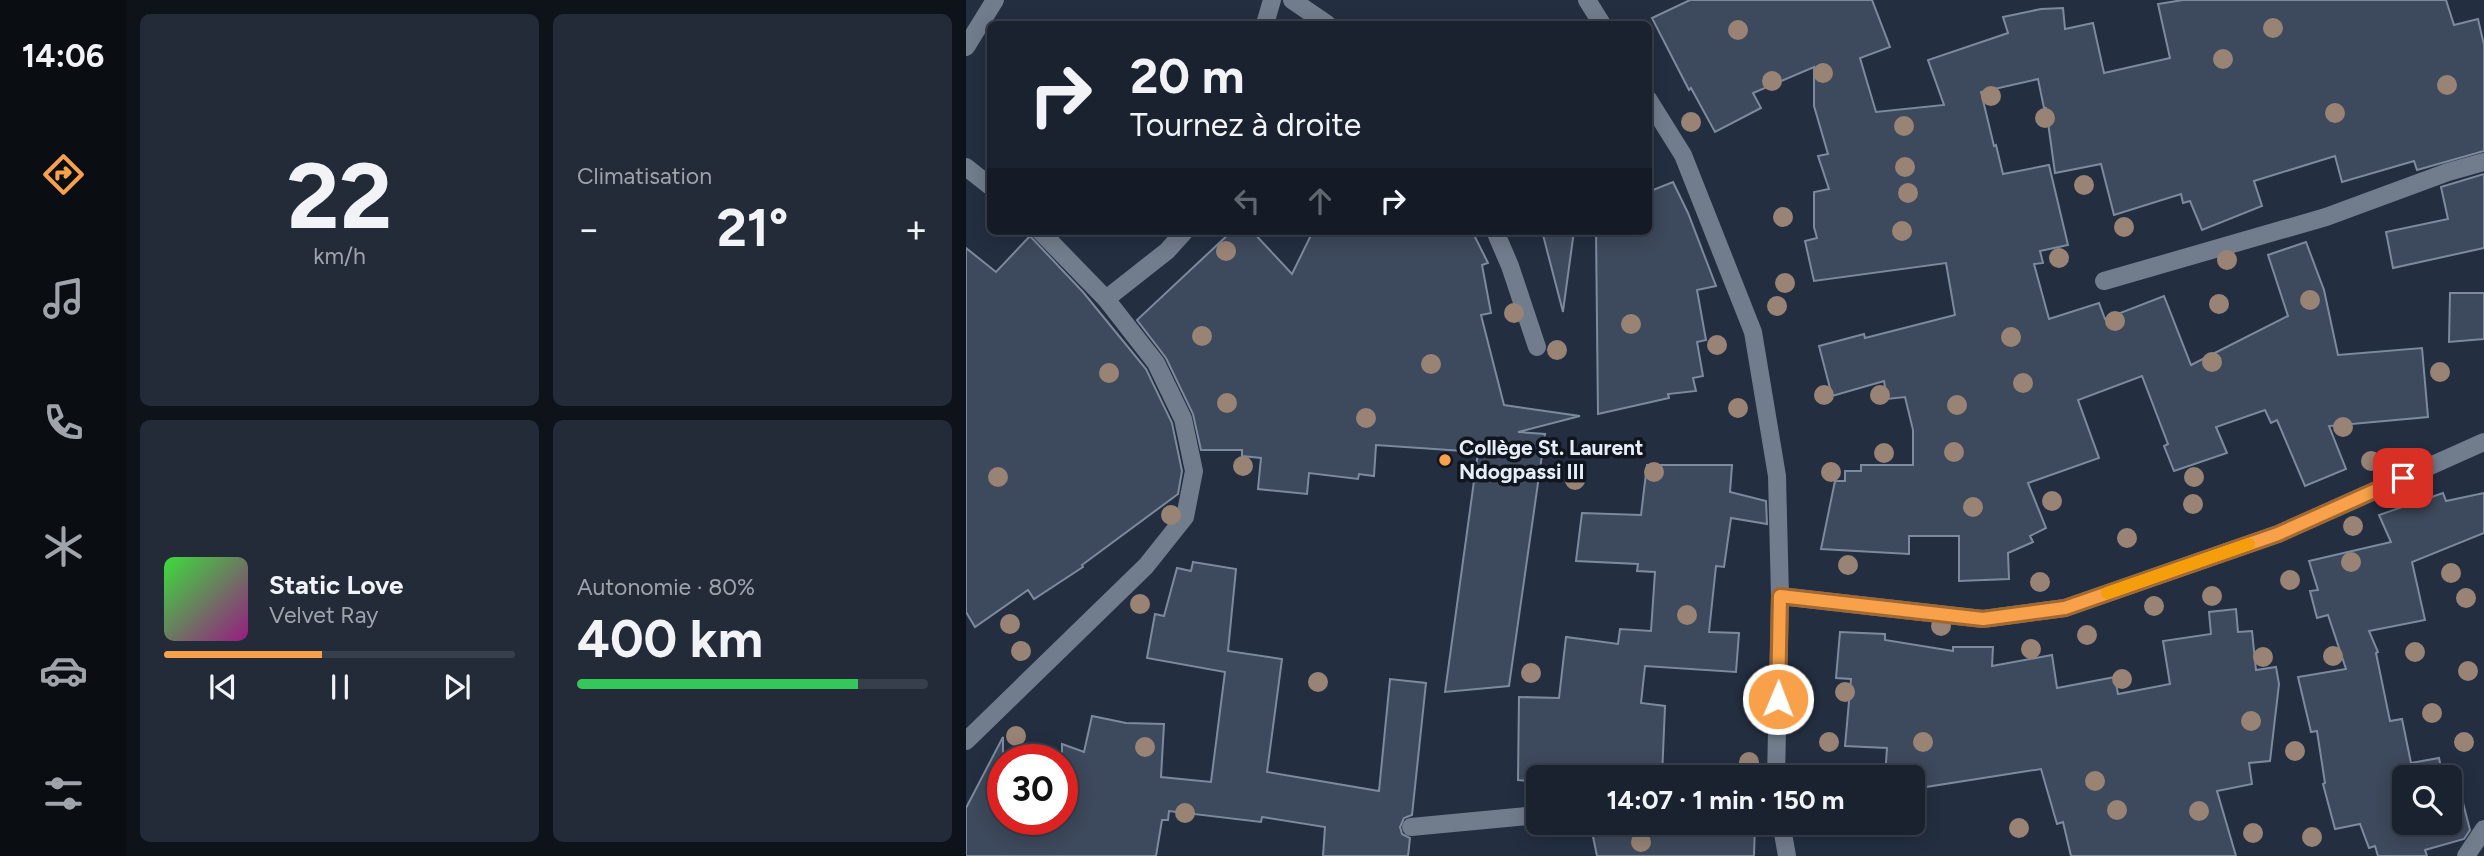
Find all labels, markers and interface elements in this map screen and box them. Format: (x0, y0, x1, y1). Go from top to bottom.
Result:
text: 14:06 (22, 37, 104, 75)
text: 20 m (1130, 46, 1245, 105)
icon: right (1015, 49, 1106, 140)
text: Tournez à droite (1130, 106, 1361, 144)
text: 22 (287, 142, 392, 251)
icon: directions (39, 150, 88, 199)
text: Climatisation (577, 162, 712, 190)
icon: left (1228, 182, 1266, 220)
icon: ahead (1301, 182, 1339, 220)
icon: right (1374, 182, 1412, 220)
text: 21° (717, 197, 788, 259)
text: − (577, 206, 601, 252)
text: + (904, 206, 928, 252)
text: km/h (313, 242, 366, 270)
icon: music (39, 274, 88, 323)
icon: phone (39, 398, 88, 447)
place label: Collège St. Laurent Ndogpassi III (1459, 435, 1643, 484)
pin (2373, 448, 2433, 508)
marker: Collège St. Laurent Ndogpassi III (1437, 452, 1453, 468)
icon: arrive (2384, 459, 2422, 497)
icon: climate (39, 522, 88, 571)
text: Static Love (269, 569, 403, 601)
text: Autonomie · 80% (577, 573, 755, 601)
text: Velvet Ray (269, 601, 378, 629)
text: 400 km (577, 608, 763, 670)
icon: car (39, 646, 88, 695)
position arrow (1741, 662, 1815, 736)
icon: previous (204, 668, 242, 706)
icon: pause (321, 668, 359, 706)
icon: next (438, 668, 476, 706)
speed limit sign: 30 (987, 744, 1078, 835)
map controls (2392, 765, 2462, 835)
button: search (2392, 765, 2462, 835)
icon: filters (39, 769, 88, 818)
text: 14:07 · 1 min · 150 m (1606, 784, 1845, 816)

